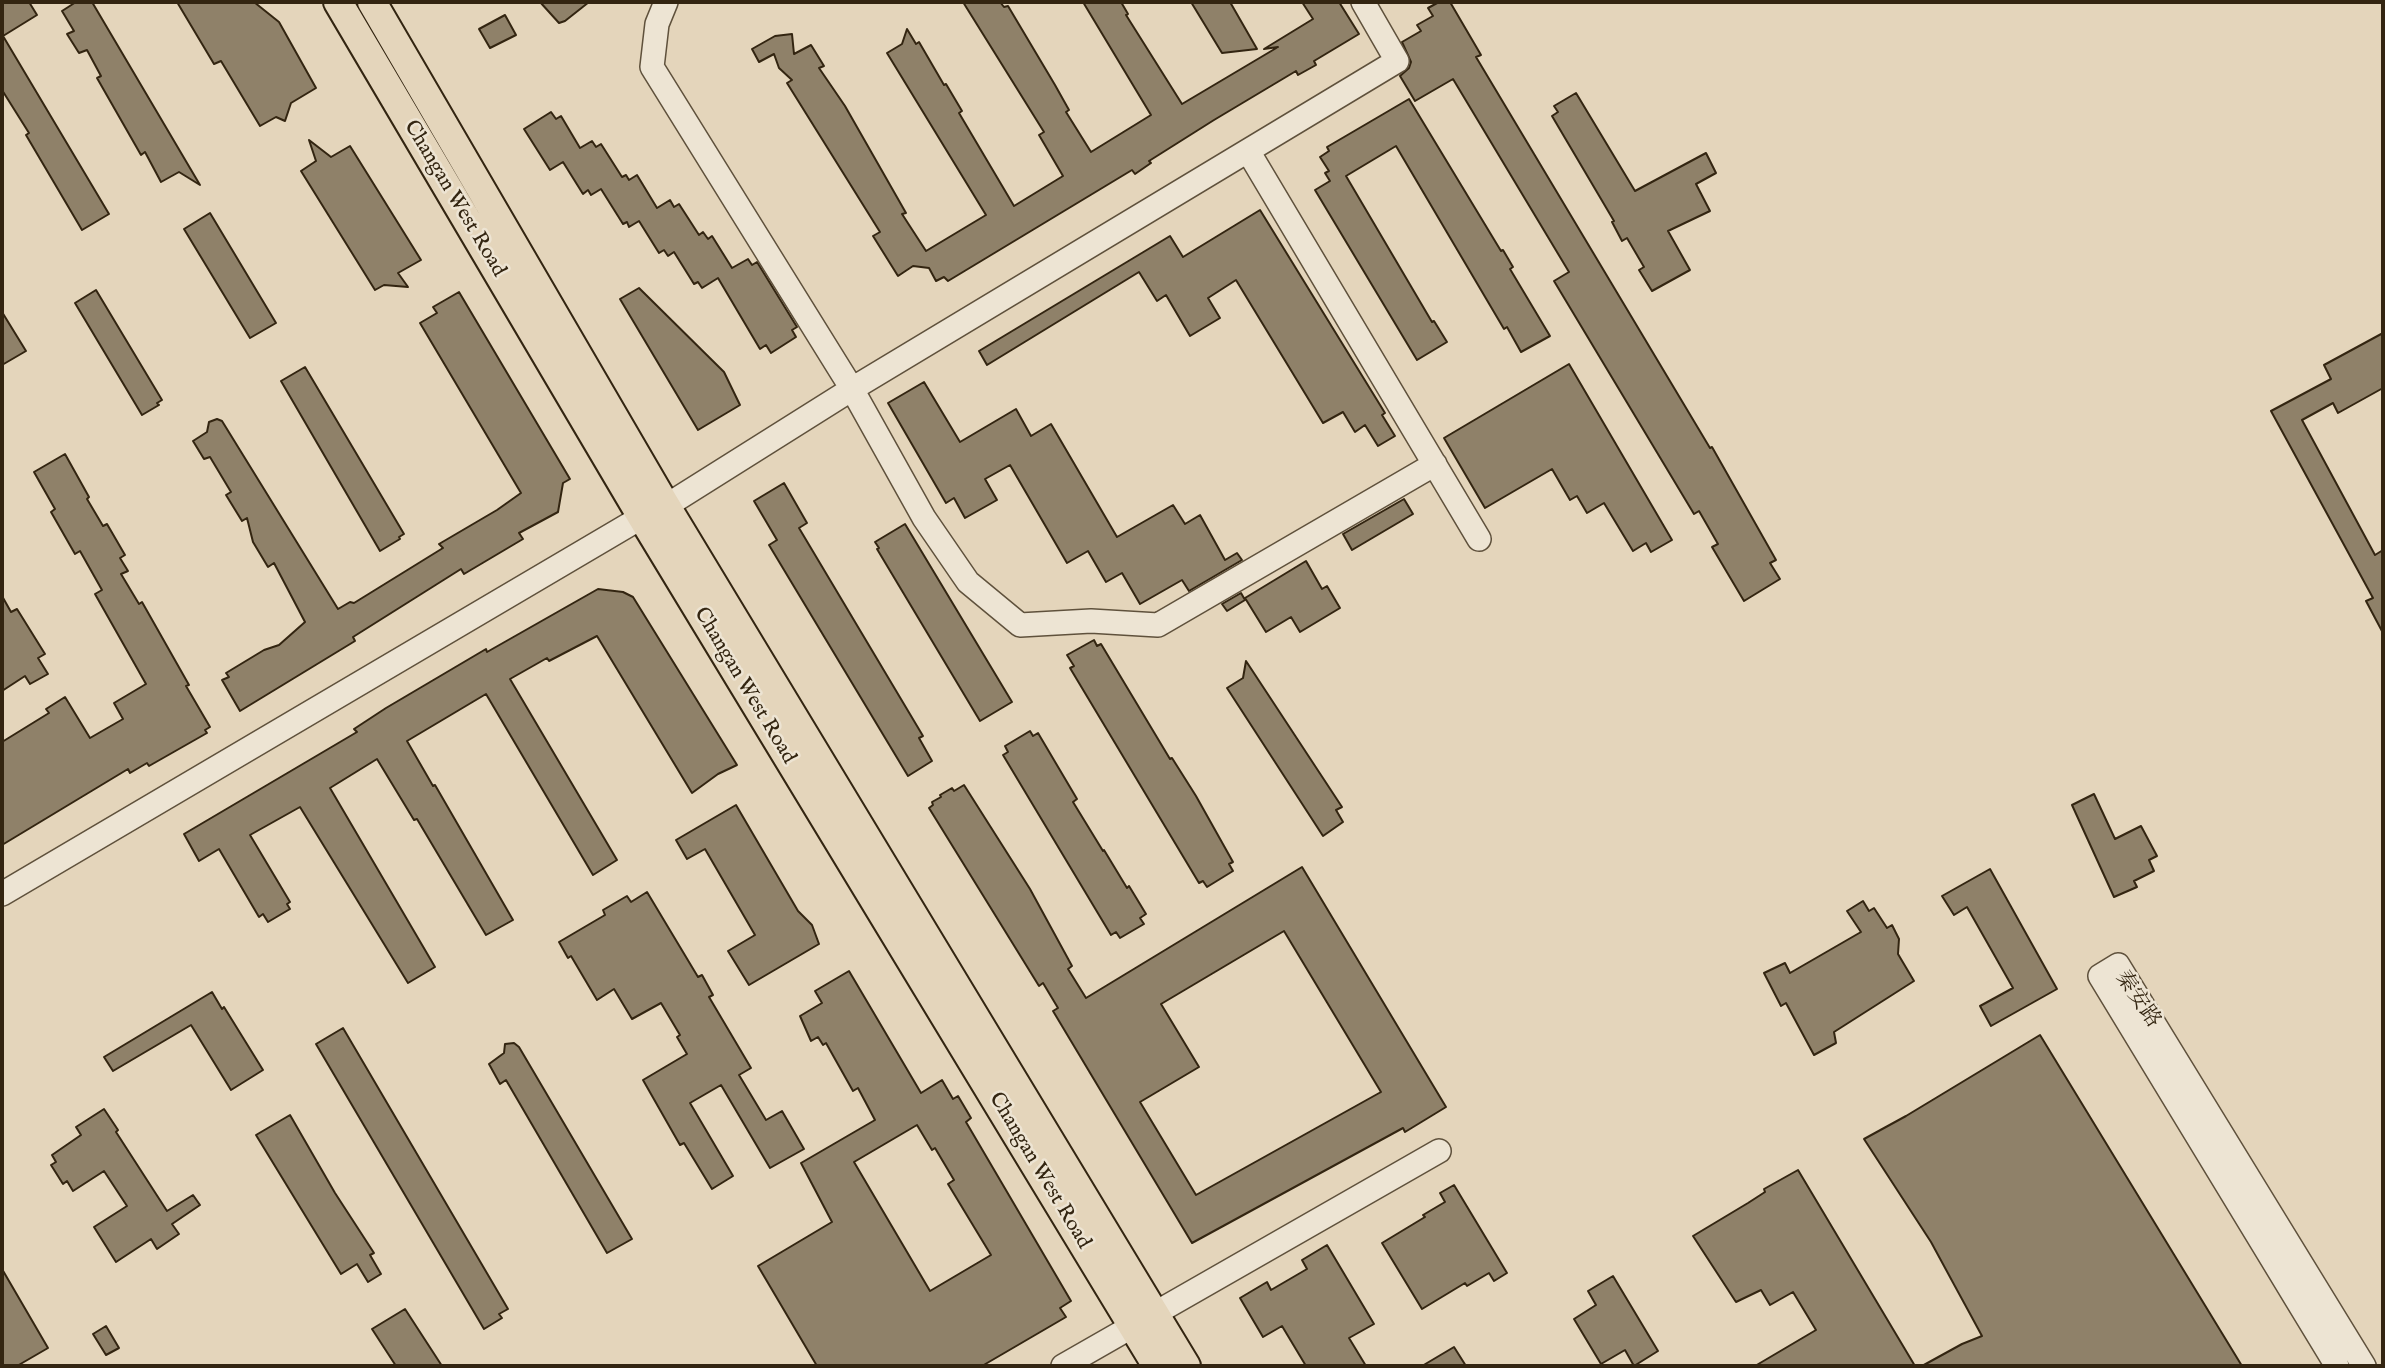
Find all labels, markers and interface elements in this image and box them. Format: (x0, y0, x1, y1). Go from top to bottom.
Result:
street label: Changan West Road (397, 116, 511, 282)
street label: Changan West Road (687, 603, 801, 769)
street label: 秦安路 (2109, 967, 2165, 1033)
street label: Changan West Road (982, 1088, 1096, 1254)

